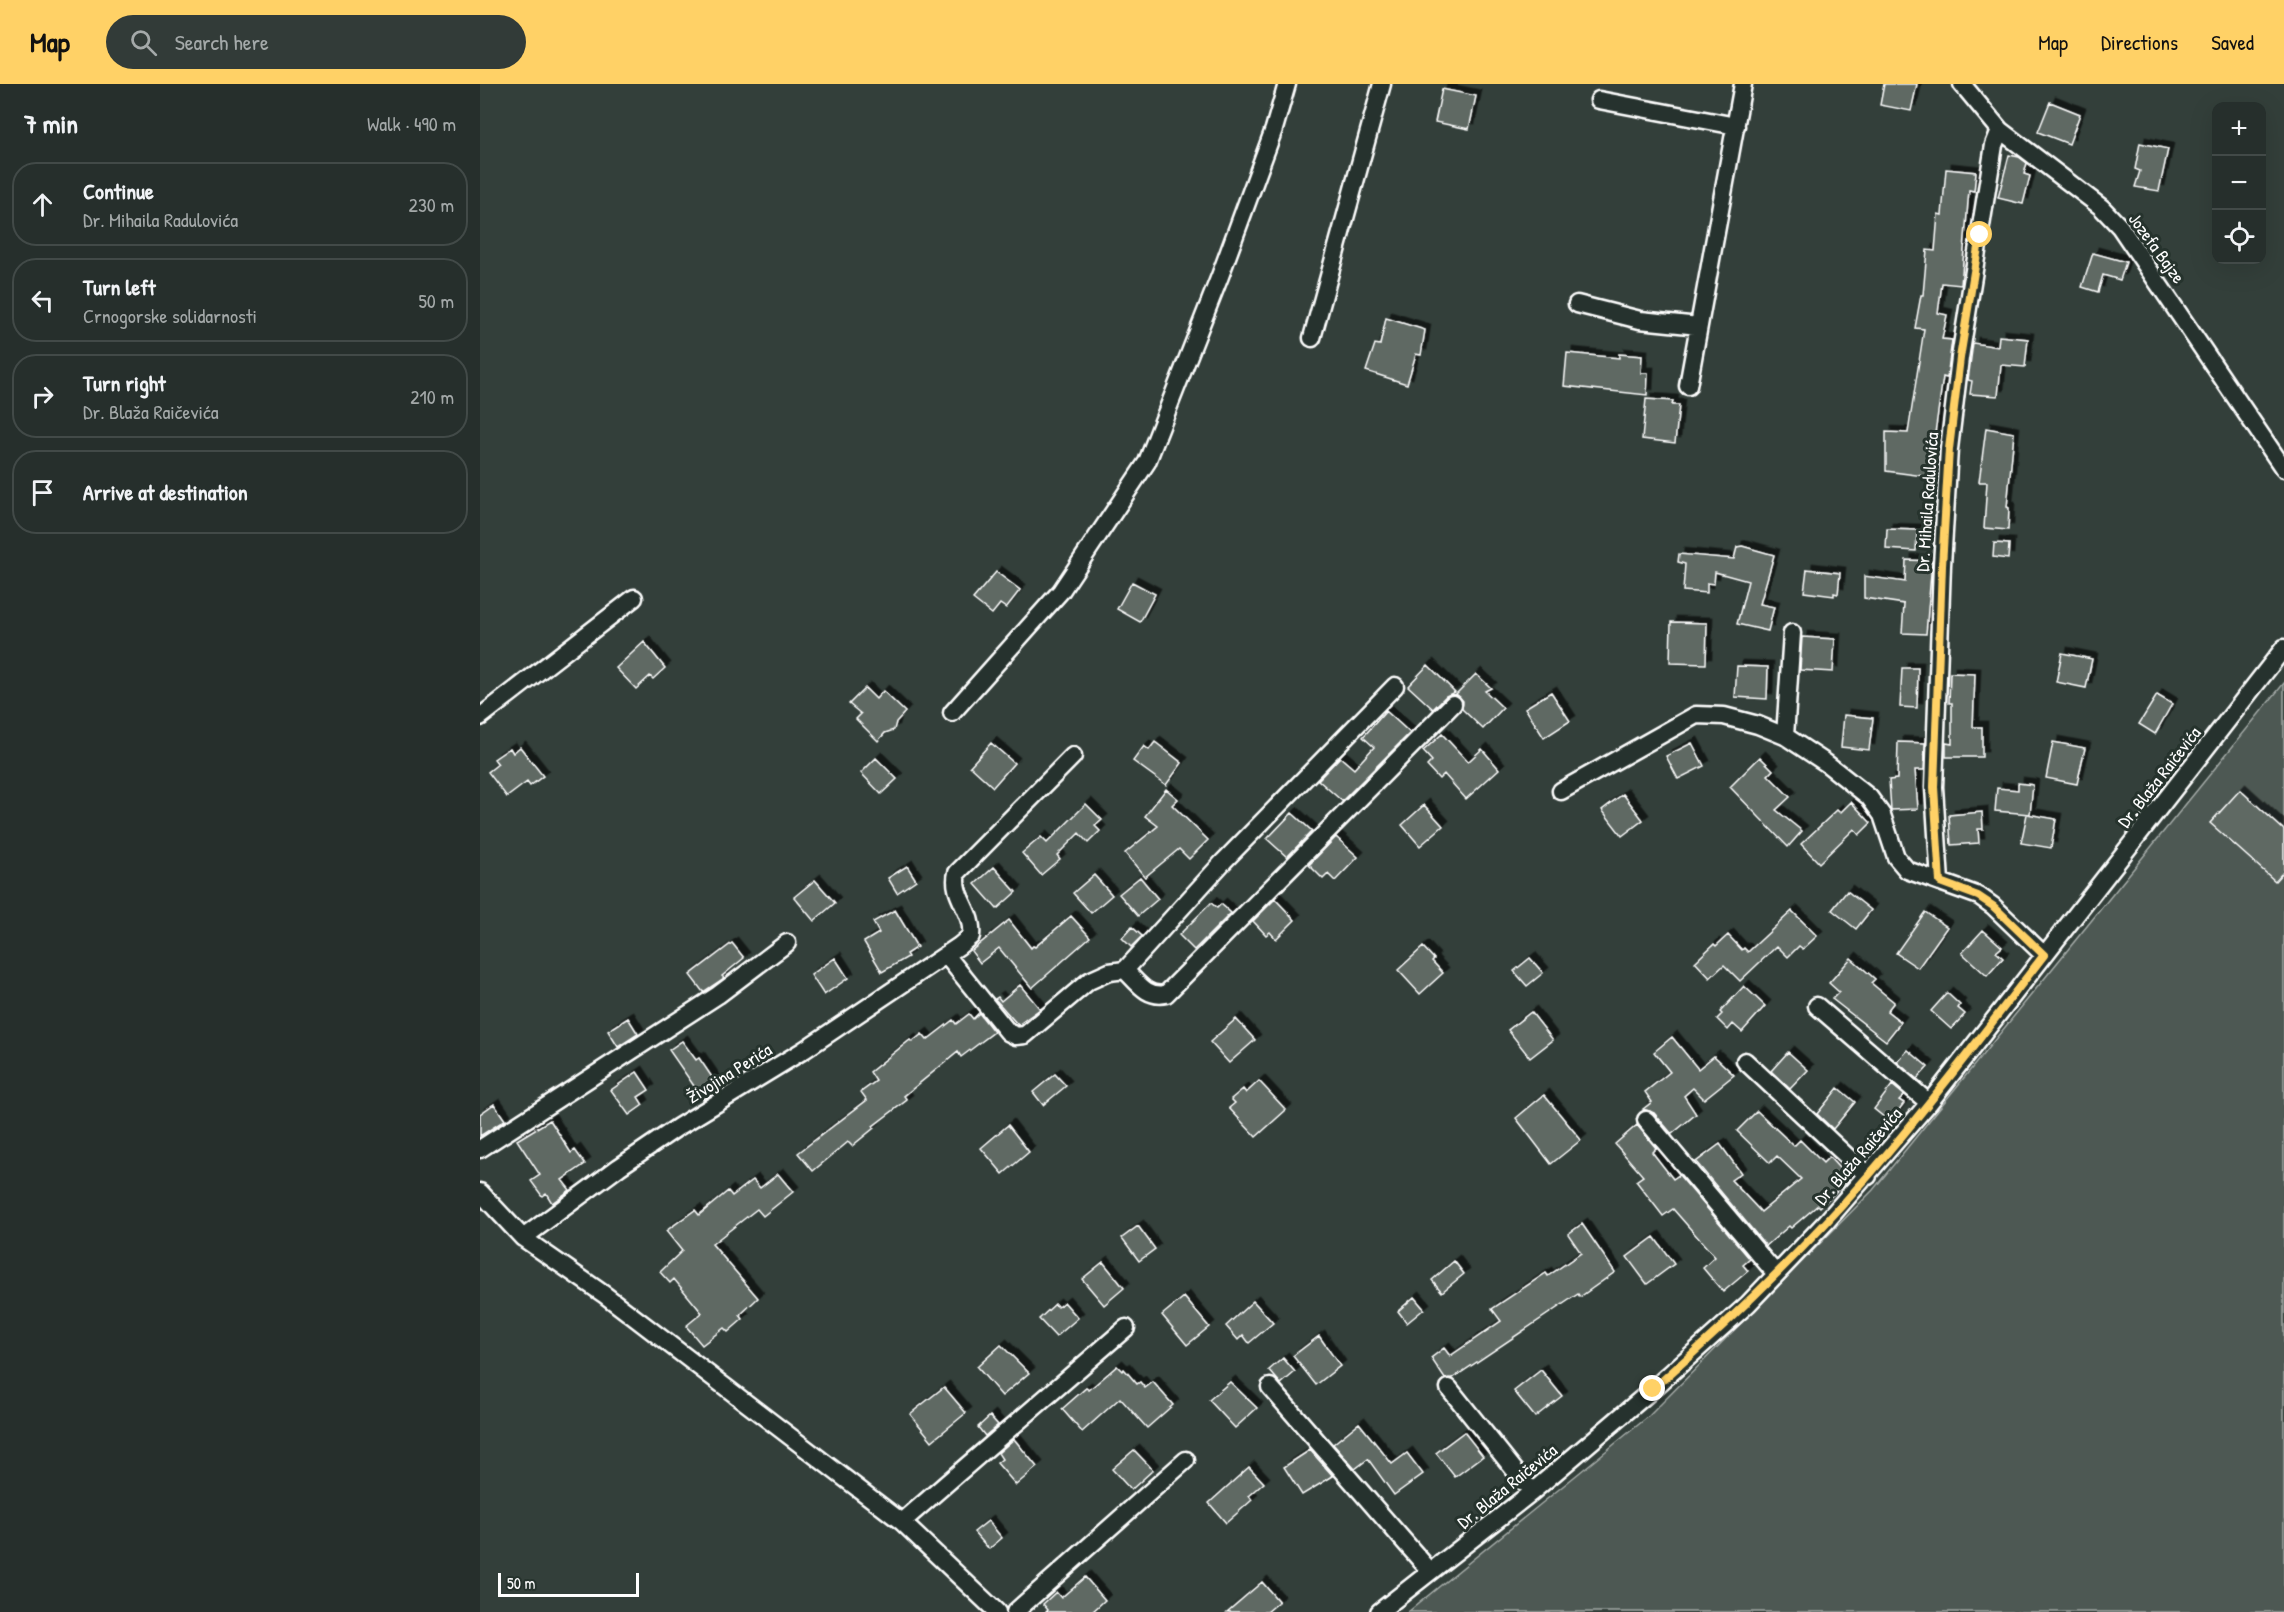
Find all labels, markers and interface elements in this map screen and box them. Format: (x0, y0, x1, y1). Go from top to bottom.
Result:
search box (106, 15, 526, 69)
text: Map (30, 23, 70, 61)
icon: search (127, 26, 160, 59)
text: Search here (175, 27, 269, 57)
text: Map (2038, 28, 2068, 57)
text: Directions (2101, 28, 2178, 57)
text: Saved (2211, 28, 2254, 57)
map controls (2212, 102, 2266, 264)
button: + (2212, 102, 2266, 156)
text: 7 min (24, 106, 78, 141)
text: Walk · 490 m (367, 110, 456, 137)
button: − (2212, 156, 2266, 210)
text: Continue (83, 176, 154, 206)
icon: ahead (26, 188, 59, 221)
text: 230 m (409, 191, 454, 218)
text: Dr. Mihaila Radulovića (83, 206, 238, 233)
street label: Jozefa Bajze (2123, 208, 2191, 288)
button: locate (2212, 210, 2266, 264)
route start (1966, 221, 1992, 247)
text: Turn left (83, 272, 156, 302)
icon: left (26, 284, 59, 317)
text: 50 m (418, 287, 454, 314)
text: Crnogorske solidarnosti (83, 302, 257, 329)
text: Turn right (83, 368, 166, 398)
icon: right (26, 380, 59, 413)
text: 210 m (410, 383, 454, 410)
text: Dr. Blaža Raičevića (83, 398, 219, 425)
street label: Dr. Mihaila Radulovića (1910, 431, 1944, 573)
icon: arrive (26, 476, 59, 509)
text: Arrive at destination (83, 477, 248, 507)
street label: Dr. Blaža Raičevića (2112, 721, 2206, 833)
street label: Živojina Perića (682, 1037, 776, 1109)
street label: Dr. Blaža Raičevića (1809, 1102, 1907, 1210)
route end (1639, 1375, 1665, 1401)
street label: Dr. Blaža Raičevića (1452, 1438, 1562, 1534)
scale bar (498, 1570, 639, 1598)
text: 50 m (507, 1572, 536, 1594)

